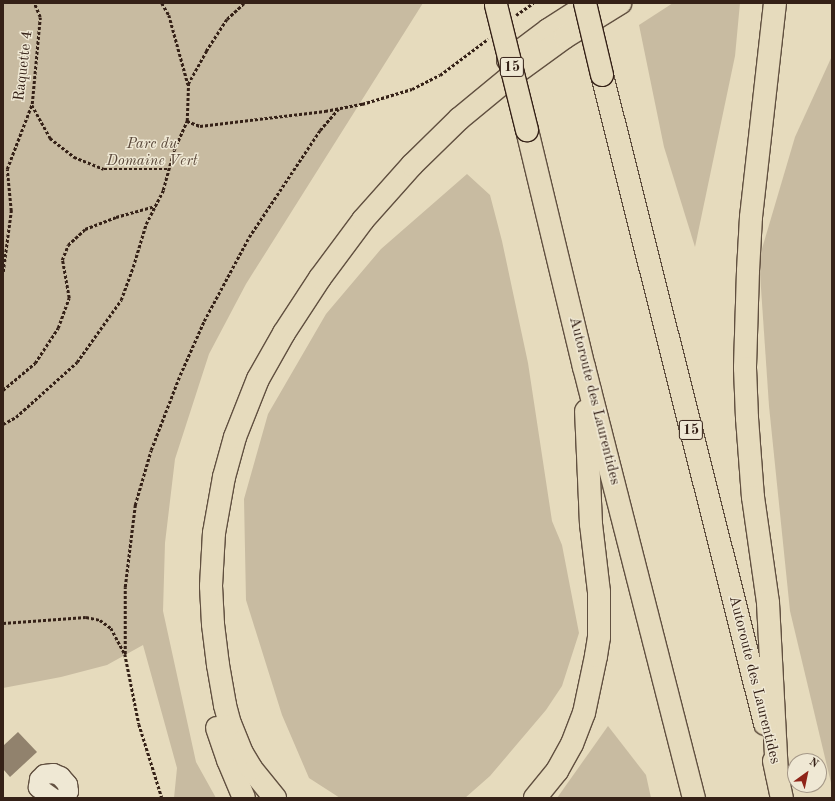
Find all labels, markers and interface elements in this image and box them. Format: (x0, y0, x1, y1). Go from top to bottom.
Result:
street label: Raquette 4 (11, 30, 37, 102)
road number: 15 (499, 55, 525, 79)
park label: Parc du Domaine Vert (107, 135, 197, 170)
street label: Autoroute des Laurentides (564, 315, 624, 487)
road number: 15 (678, 418, 704, 442)
street label: Autoroute des Laurentides (724, 594, 784, 766)
north arrow (787, 753, 827, 793)
text: N (807, 756, 820, 770)

